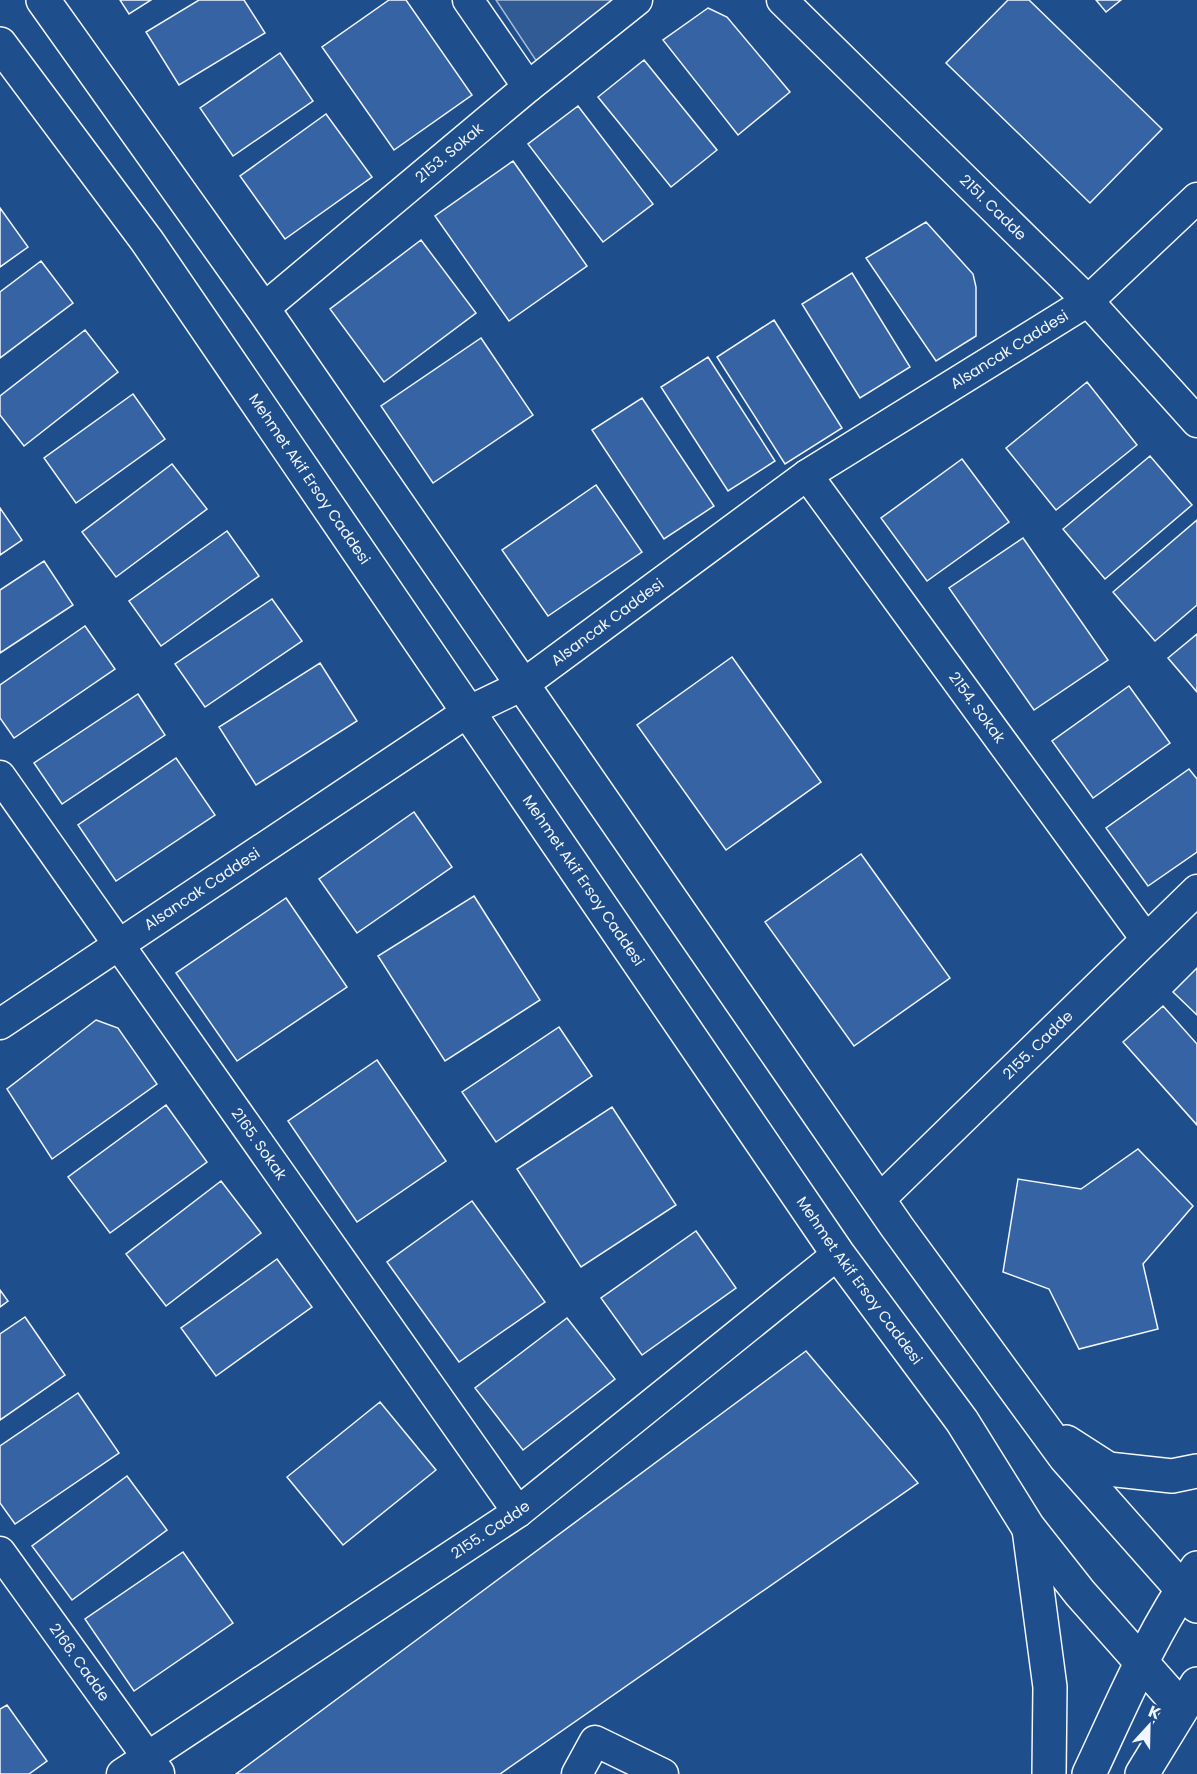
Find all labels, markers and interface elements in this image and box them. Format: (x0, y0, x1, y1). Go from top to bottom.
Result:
street label: 2153. Sokak (410, 118, 488, 187)
street label: 2151. Cadde (955, 170, 1031, 245)
street label: Alsancak Caddesi (946, 305, 1072, 394)
street label: Mehmet Akif Ersoy Caddesi (244, 389, 376, 568)
street label: Alsancak Caddesi (546, 573, 668, 670)
street label: 2154. Sokak (944, 667, 1011, 747)
street label: Mehmet Akif Ersoy Caddesi (518, 791, 649, 970)
street label: Alsancak Caddesi (140, 842, 264, 935)
street label: 2155. Cadde (998, 1005, 1077, 1084)
street label: 2165. Sokak (227, 1103, 292, 1184)
street label: Mehmet Akif Ersoy Caddesi (792, 1192, 928, 1369)
street label: 2155. Cadde (447, 1496, 534, 1564)
street label: 2166. Cadde (45, 1619, 115, 1705)
north arrow (1119, 1696, 1179, 1756)
text: K (1145, 1700, 1164, 1725)

